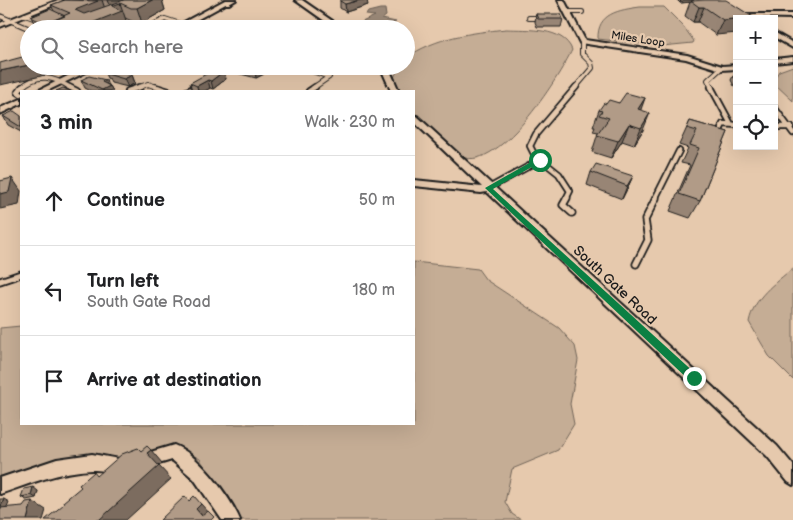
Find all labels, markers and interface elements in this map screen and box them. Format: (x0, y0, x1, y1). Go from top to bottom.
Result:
map controls (733, 15, 778, 150)
button: + (733, 15, 778, 60)
search box (20, 20, 415, 75)
street label: Miles Loop (610, 28, 666, 50)
icon: search (38, 34, 66, 62)
text: Search here (78, 36, 183, 59)
button: − (733, 60, 778, 105)
button: locate (733, 105, 778, 150)
text: 3 min (40, 110, 93, 135)
text: Walk · 230 m (305, 113, 395, 132)
route start (529, 149, 552, 172)
icon: ahead (40, 187, 68, 215)
text: Continue (87, 189, 165, 212)
text: 50 m (359, 191, 395, 210)
street label: South Gate Road (570, 242, 660, 328)
text: Turn left (87, 270, 159, 293)
icon: left (40, 277, 68, 305)
text: 180 m (353, 281, 395, 300)
text: South Gate Road (87, 293, 211, 312)
icon: arrive (40, 367, 68, 395)
route end (683, 367, 706, 390)
text: Arrive at destination (87, 369, 262, 392)

